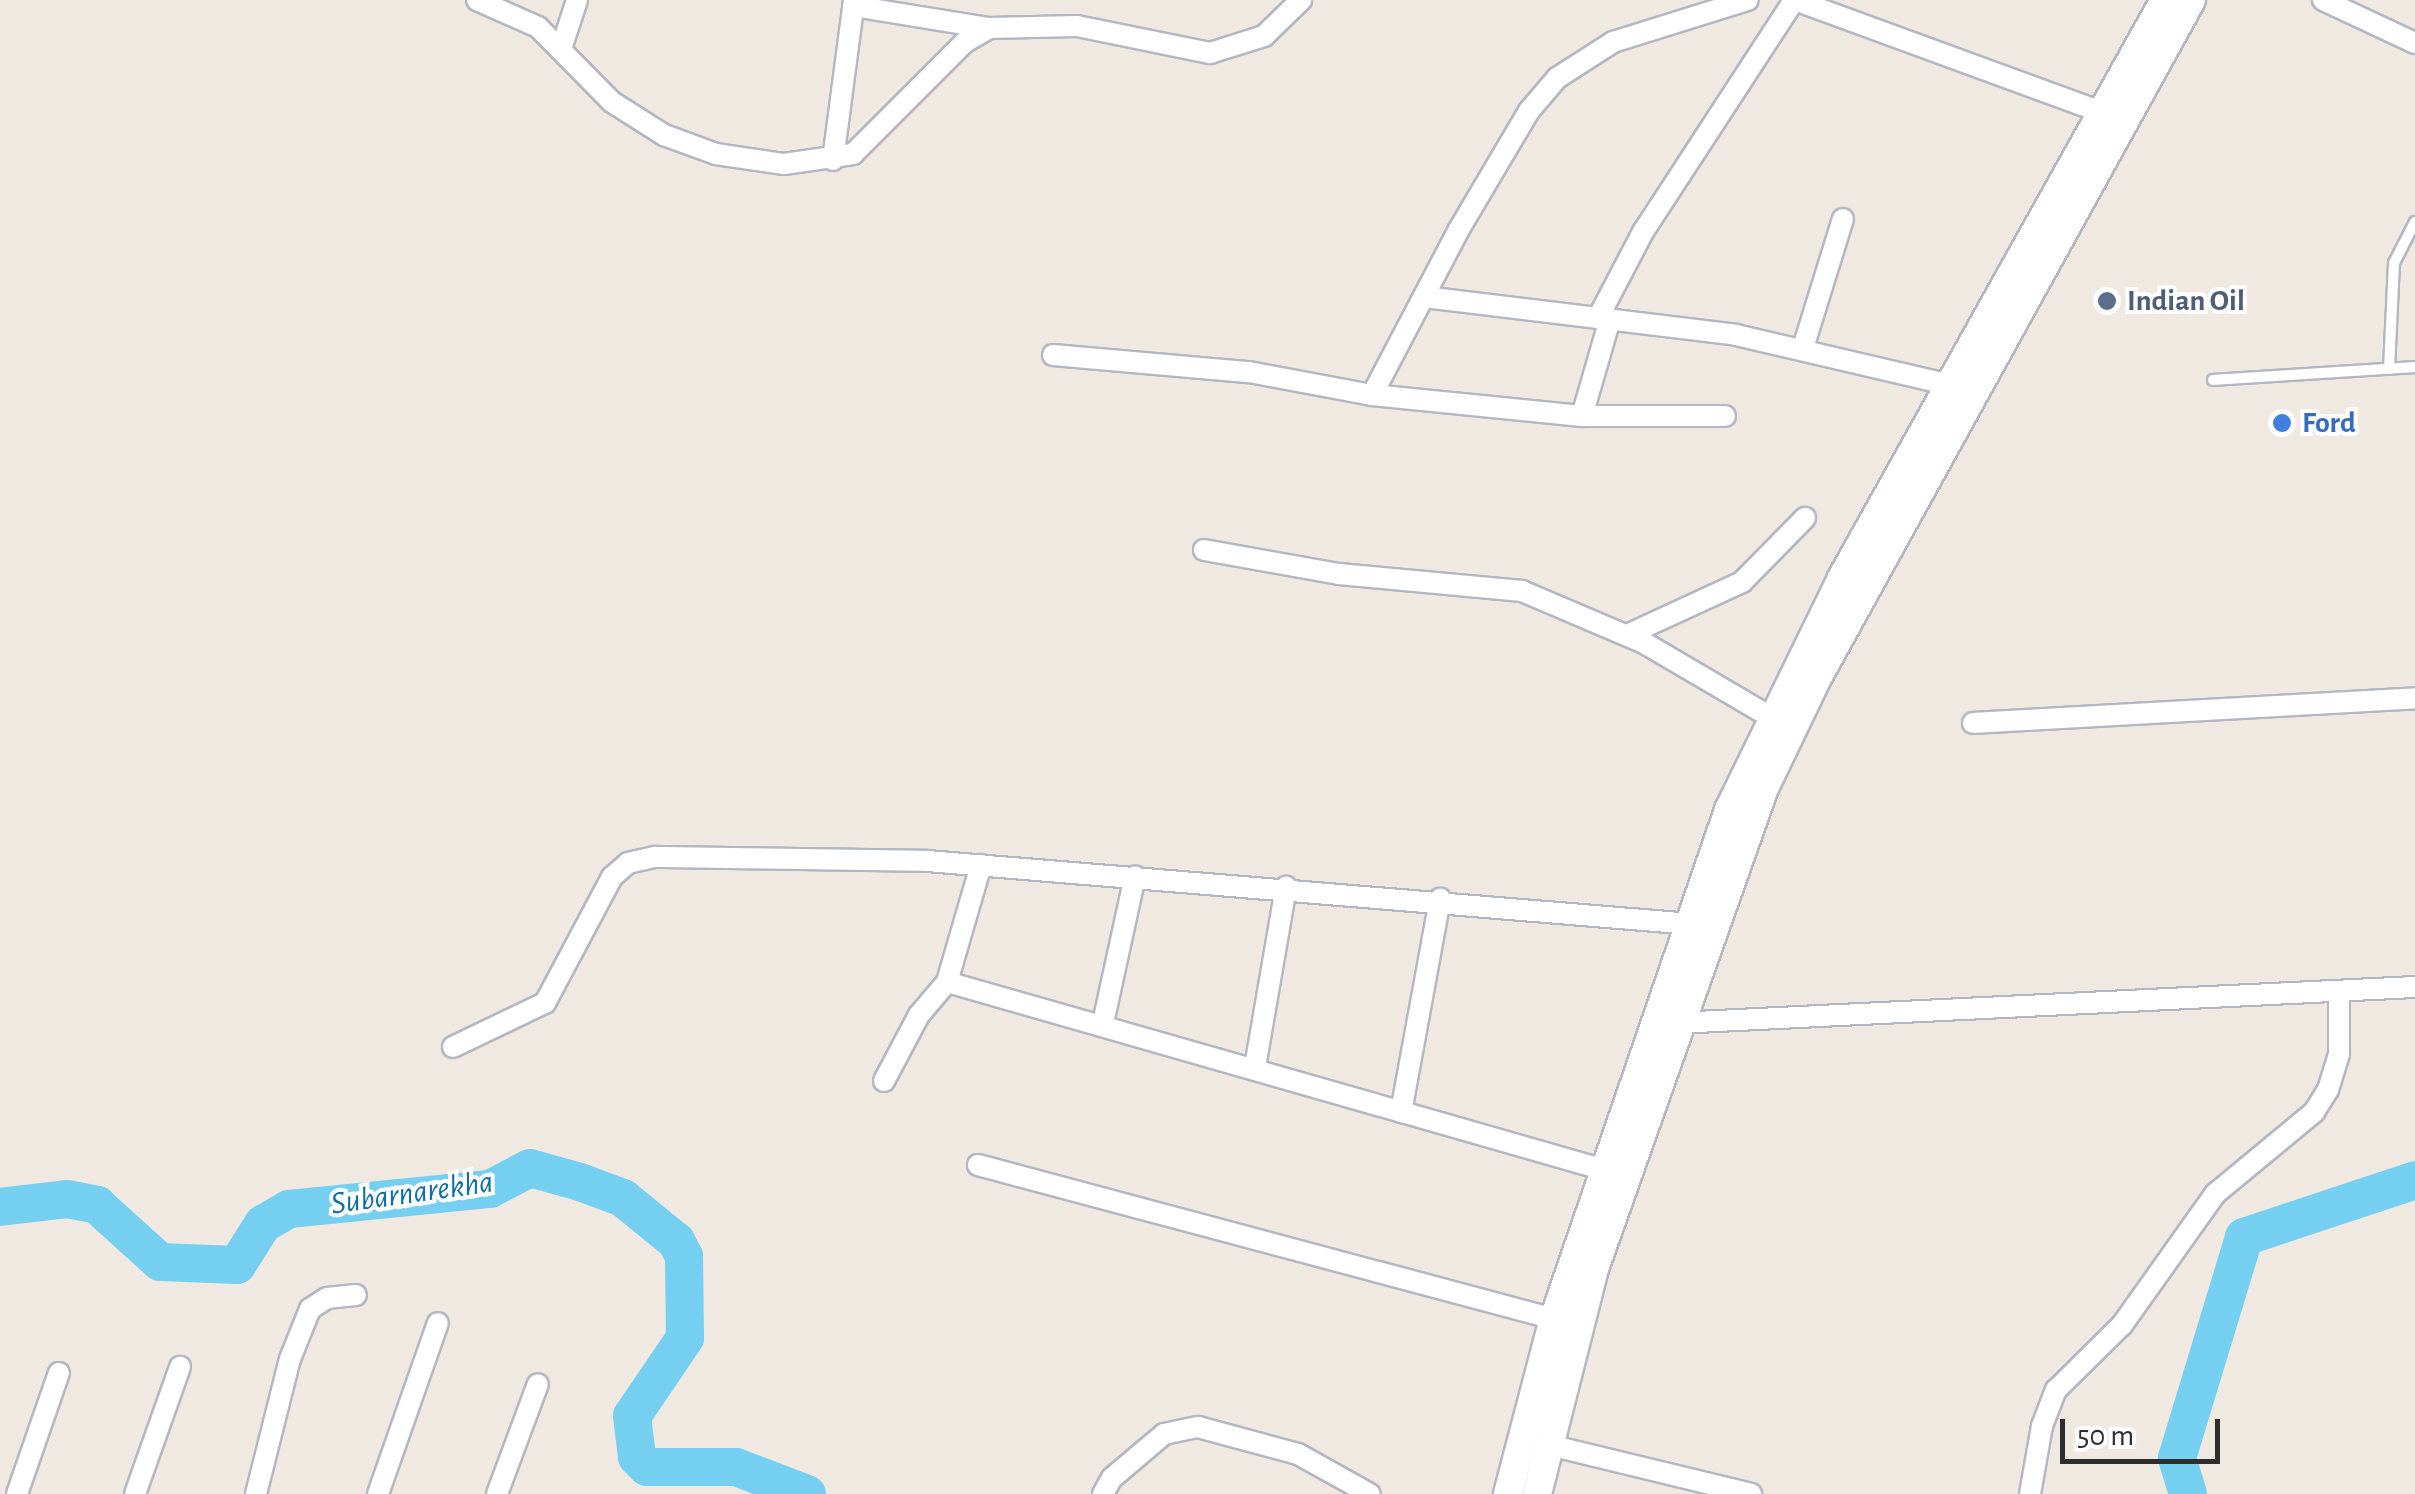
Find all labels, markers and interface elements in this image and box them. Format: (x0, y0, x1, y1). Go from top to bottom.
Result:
place label: Indian Oil (2127, 283, 2245, 319)
marker: Indian Oil (2096, 290, 2118, 312)
place label: Ford (2302, 405, 2356, 441)
marker: Ford (2271, 412, 2293, 434)
water label: Subarnarekha (328, 1163, 496, 1223)
scale bar (2065, 1399, 2225, 1461)
text: 50 m (2077, 1421, 2134, 1451)

